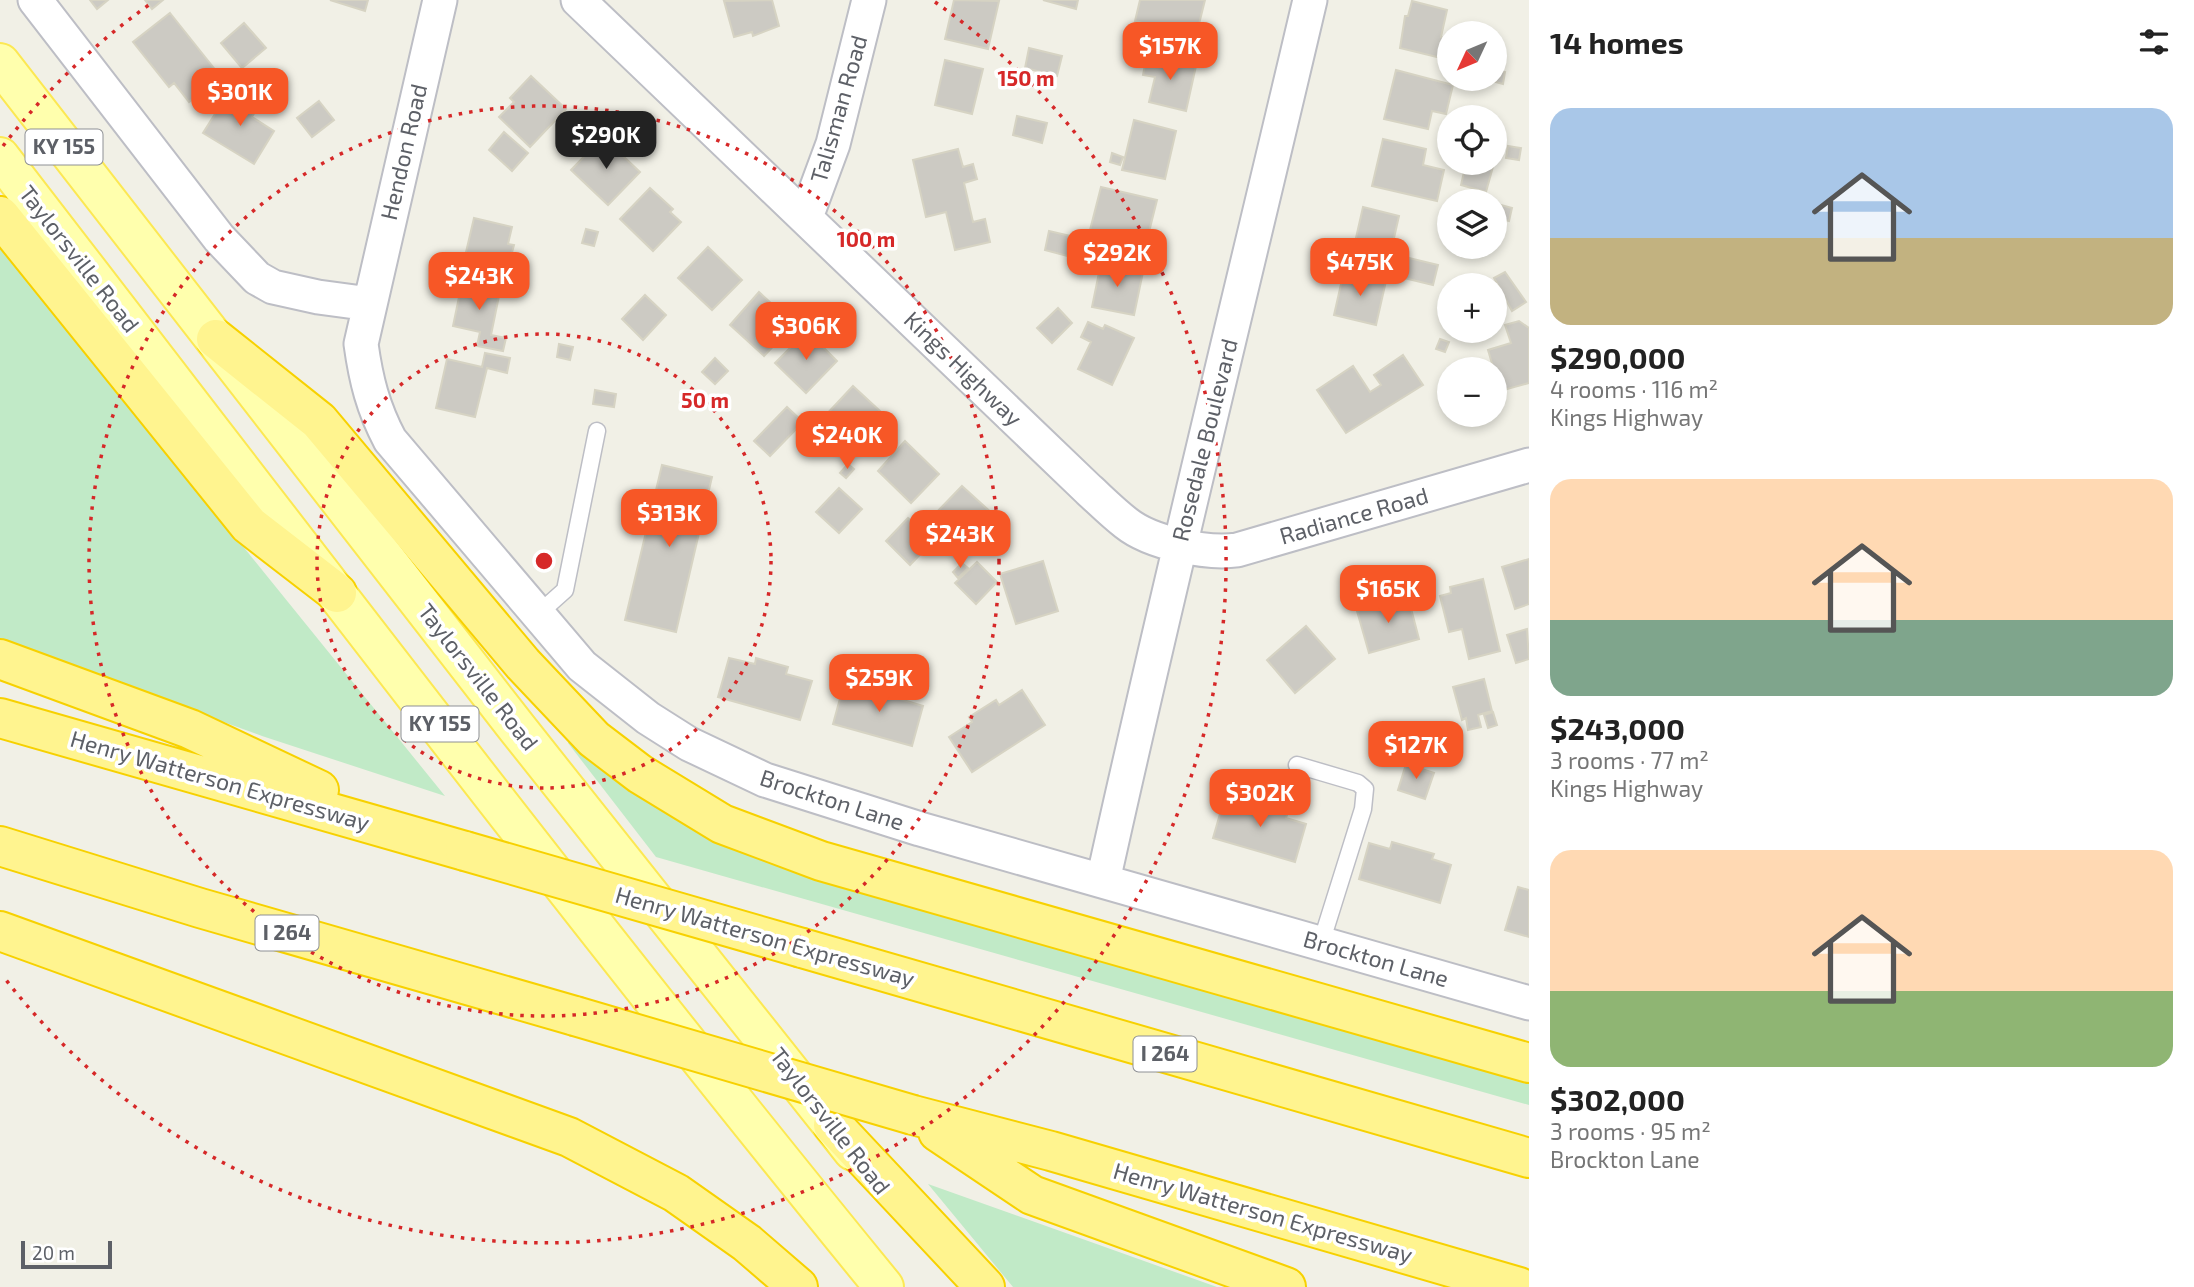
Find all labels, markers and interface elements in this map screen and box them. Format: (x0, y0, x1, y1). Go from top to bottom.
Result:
north arrow (1437, 21, 1507, 91)
map controls (1437, 21, 1507, 427)
pin: $157K (1121, 22, 1219, 82)
icon: filters (2135, 23, 2173, 61)
text: 14 homes (1550, 24, 1684, 60)
text: $157K (1139, 31, 1201, 59)
street label: Talisman Road (804, 32, 872, 186)
text: 150 m (998, 65, 1054, 90)
pin: $301K (191, 68, 289, 128)
text: $301K (207, 77, 273, 105)
street label: Hendon Road (374, 81, 432, 223)
button: locate (1437, 105, 1507, 175)
pin: $290K (557, 111, 655, 171)
text: $290K (571, 120, 641, 148)
road number: KY 155 (25, 130, 102, 164)
icon: home (1799, 154, 1925, 280)
street label: Taylorsville Road (14, 179, 146, 337)
button: layers (1437, 189, 1507, 259)
text: 100 m (837, 226, 895, 251)
pin: $292K (1068, 230, 1166, 289)
text: $292K (1083, 238, 1151, 266)
pin: $475K (1311, 238, 1409, 298)
text: $475K (1326, 247, 1394, 275)
pin: $243K (430, 252, 528, 312)
text: $243K (445, 261, 513, 289)
button: + (1437, 273, 1507, 343)
pin: $306K (757, 302, 855, 362)
street label: Kings Highway (899, 305, 1029, 432)
text: $306K (771, 311, 841, 339)
street label: Rosedale Boulevard (1165, 336, 1243, 544)
text: $290,000 (1550, 339, 1686, 375)
button: − (1437, 357, 1507, 427)
text: 4 rooms · 116 m² (1550, 375, 1718, 403)
text: 50 m (681, 387, 729, 412)
text: Kings Highway (1550, 403, 1703, 431)
pin: $240K (798, 412, 896, 471)
text: $240K (812, 420, 882, 448)
street label: Radiance Road (1276, 480, 1431, 550)
pin: $313K (620, 490, 718, 549)
text: $313K (637, 498, 701, 526)
pin: $243K (911, 510, 1009, 570)
text: $243K (926, 519, 994, 547)
icon: home (1799, 525, 1925, 651)
centre of rings (532, 549, 556, 573)
pin: $165K (1339, 566, 1437, 625)
text: $165K (1356, 574, 1420, 602)
street label: Taylorsville Road (413, 597, 545, 755)
pin: $259K (830, 654, 928, 714)
text: $259K (845, 663, 913, 691)
road number: KY 155 (402, 706, 478, 742)
text: $243,000 (1550, 710, 1685, 746)
pin: $127K (1367, 722, 1465, 781)
street label: Henry Watterson Expressway (67, 724, 373, 836)
text: $127K (1384, 730, 1448, 758)
text: 3 rooms · 77 m² (1550, 746, 1709, 774)
street label: Brockton Lane (757, 763, 908, 835)
pin: $302K (1211, 770, 1309, 829)
text: Kings Highway (1550, 774, 1703, 802)
text: $302K (1226, 778, 1294, 806)
street label: Henry Watterson Expressway (612, 880, 918, 992)
icon: home (1799, 896, 1925, 1022)
road number: I 264 (256, 916, 318, 950)
street label: Brockton Lane (1300, 924, 1452, 992)
road number: I 264 (1134, 1036, 1196, 1072)
street label: Taylorsville Road (765, 1041, 897, 1199)
text: $302,000 (1550, 1081, 1685, 1117)
text: 3 rooms · 95 m² (1550, 1117, 1711, 1145)
text: Brockton Lane (1550, 1145, 1700, 1173)
street label: Henry Watterson Expressway (1110, 1156, 1416, 1268)
scale bar (21, 1238, 112, 1270)
text: 20 m (32, 1241, 75, 1264)

